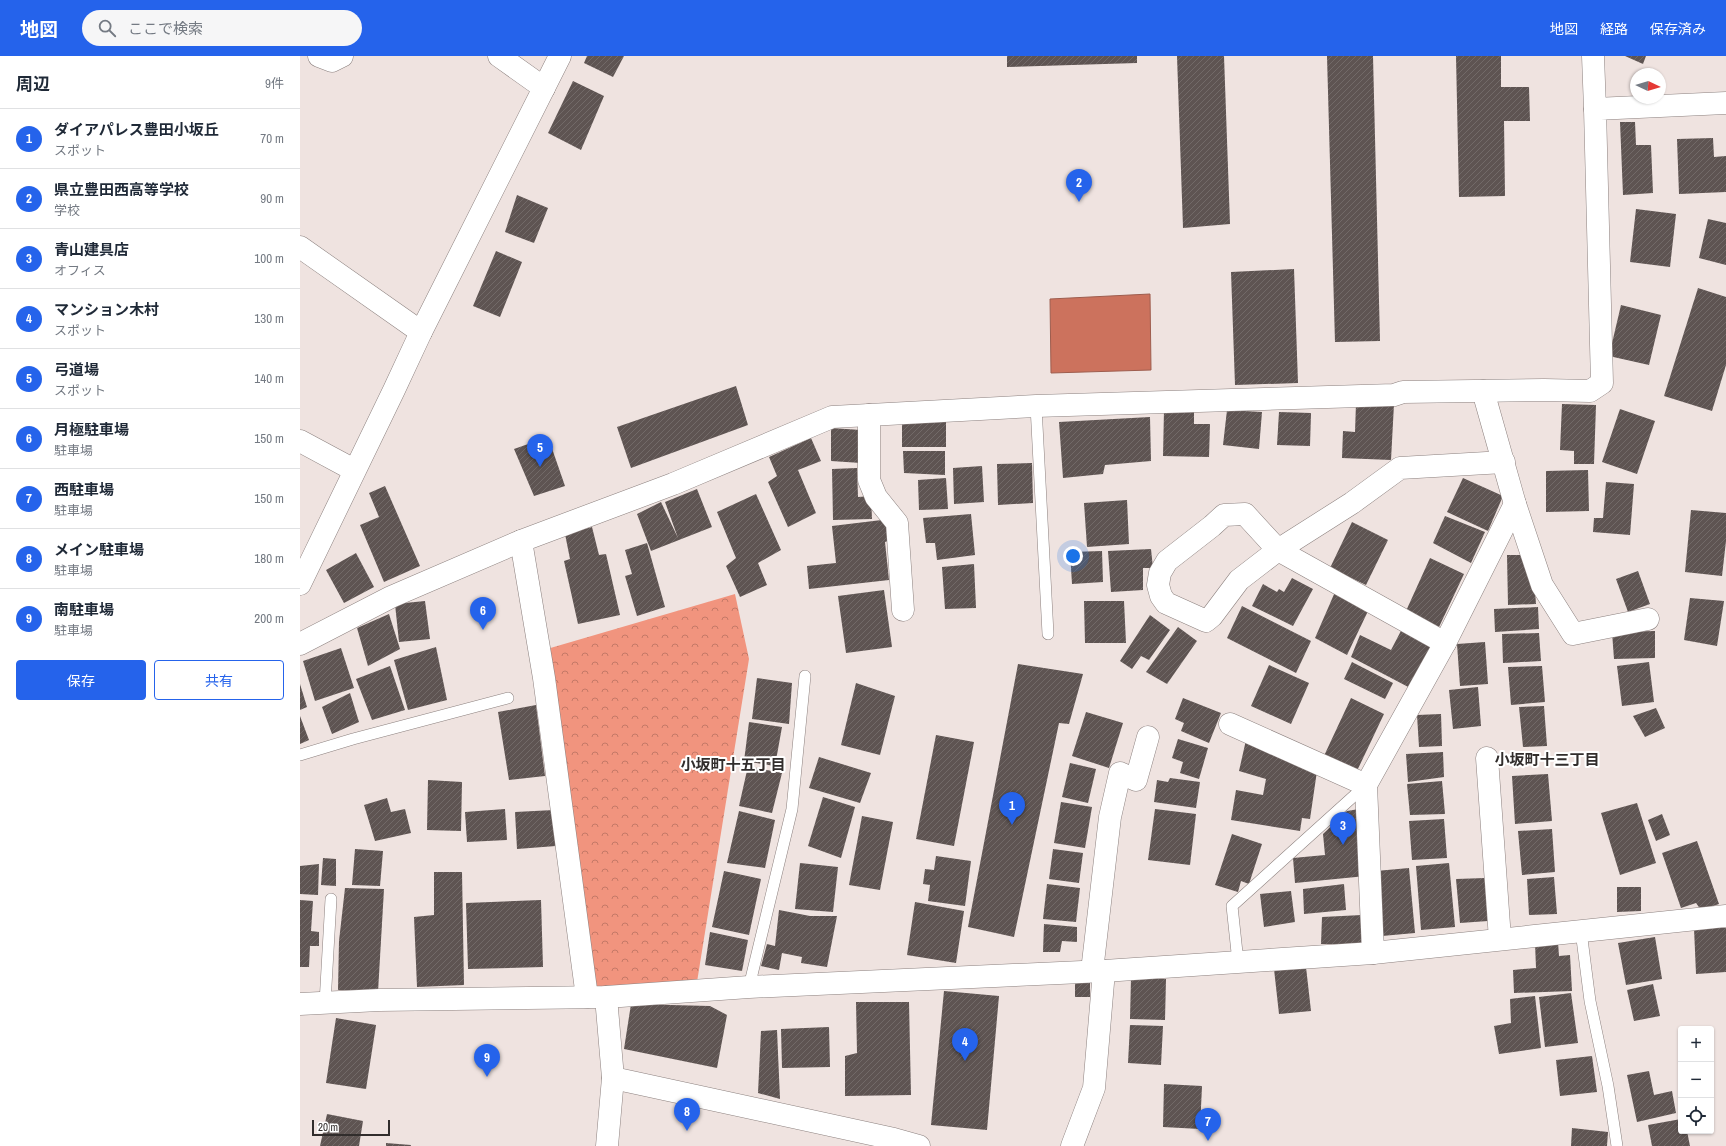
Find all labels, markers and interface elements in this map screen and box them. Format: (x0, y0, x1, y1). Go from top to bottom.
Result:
search box (82, 10, 362, 46)
text: 地図 (20, 16, 58, 42)
icon: search (96, 17, 118, 39)
text: ここで検索 (128, 18, 203, 39)
text: 地図 (1550, 20, 1578, 38)
text: 経路 (1600, 20, 1628, 38)
text: 保存済み (1650, 20, 1706, 38)
north arrow (1630, 68, 1666, 104)
text: 周辺 (16, 72, 50, 95)
text: 9件 (265, 75, 284, 92)
text: ダイアパレス豊田小坂丘 (54, 119, 219, 140)
text: 1 (26, 130, 32, 147)
text: 70 m (260, 130, 284, 147)
text: スポット (54, 142, 106, 159)
pin: 2 (1066, 169, 1092, 202)
text: 県立豊田西高等学校 (54, 179, 189, 200)
text: 2 (26, 190, 32, 207)
text: 90 m (260, 190, 284, 207)
text: 学校 (54, 202, 80, 219)
text: 青山建具店 (54, 239, 129, 260)
text: 3 (26, 250, 32, 267)
text: 100 m (254, 250, 284, 267)
text: オフィス (54, 262, 106, 279)
text: マンション木村 (54, 299, 159, 320)
text: 4 (26, 310, 32, 327)
text: 130 m (254, 310, 284, 327)
text: スポット (54, 322, 106, 339)
text: 弓道場 (54, 359, 99, 380)
text: 5 (26, 370, 32, 387)
text: 140 m (254, 370, 284, 387)
text: スポット (54, 382, 106, 399)
text: 月極駐車場 (54, 419, 129, 440)
text: 6 (26, 430, 32, 447)
text: 150 m (254, 430, 284, 447)
pin: 5 (527, 434, 553, 467)
text: 駐車場 (54, 442, 93, 459)
text: 西駐車場 (54, 479, 114, 500)
text: 7 (26, 490, 32, 507)
text: 150 m (254, 490, 284, 507)
text: 駐車場 (54, 502, 93, 519)
text: メイン駐車場 (54, 539, 144, 560)
your location (1063, 546, 1083, 566)
text: 8 (26, 550, 32, 567)
text: 180 m (254, 550, 284, 567)
text: 駐車場 (54, 562, 93, 579)
pin: 6 (470, 597, 496, 630)
text: 南駐車場 (54, 599, 114, 620)
text: 9 (26, 610, 32, 627)
text: 200 m (254, 610, 284, 627)
text: 駐車場 (54, 622, 93, 639)
button: 保存 (16, 660, 146, 700)
button: 共有 (154, 660, 284, 700)
district label: 小坂町十三丁目 (1494, 749, 1600, 770)
district label: 小坂町十五丁目 (680, 754, 786, 775)
pin: 1 (999, 792, 1025, 825)
pin: 3 (1330, 812, 1356, 845)
map controls (1678, 1026, 1714, 1134)
button: + (1678, 1026, 1714, 1062)
pin: 4 (952, 1028, 978, 1061)
pin: 9 (474, 1044, 500, 1077)
button: − (1678, 1062, 1714, 1098)
pin: 8 (674, 1098, 700, 1131)
button: locate (1678, 1098, 1714, 1134)
pin: 7 (1195, 1108, 1221, 1141)
scale bar (312, 1118, 390, 1137)
text: 20 m (318, 1120, 338, 1134)

